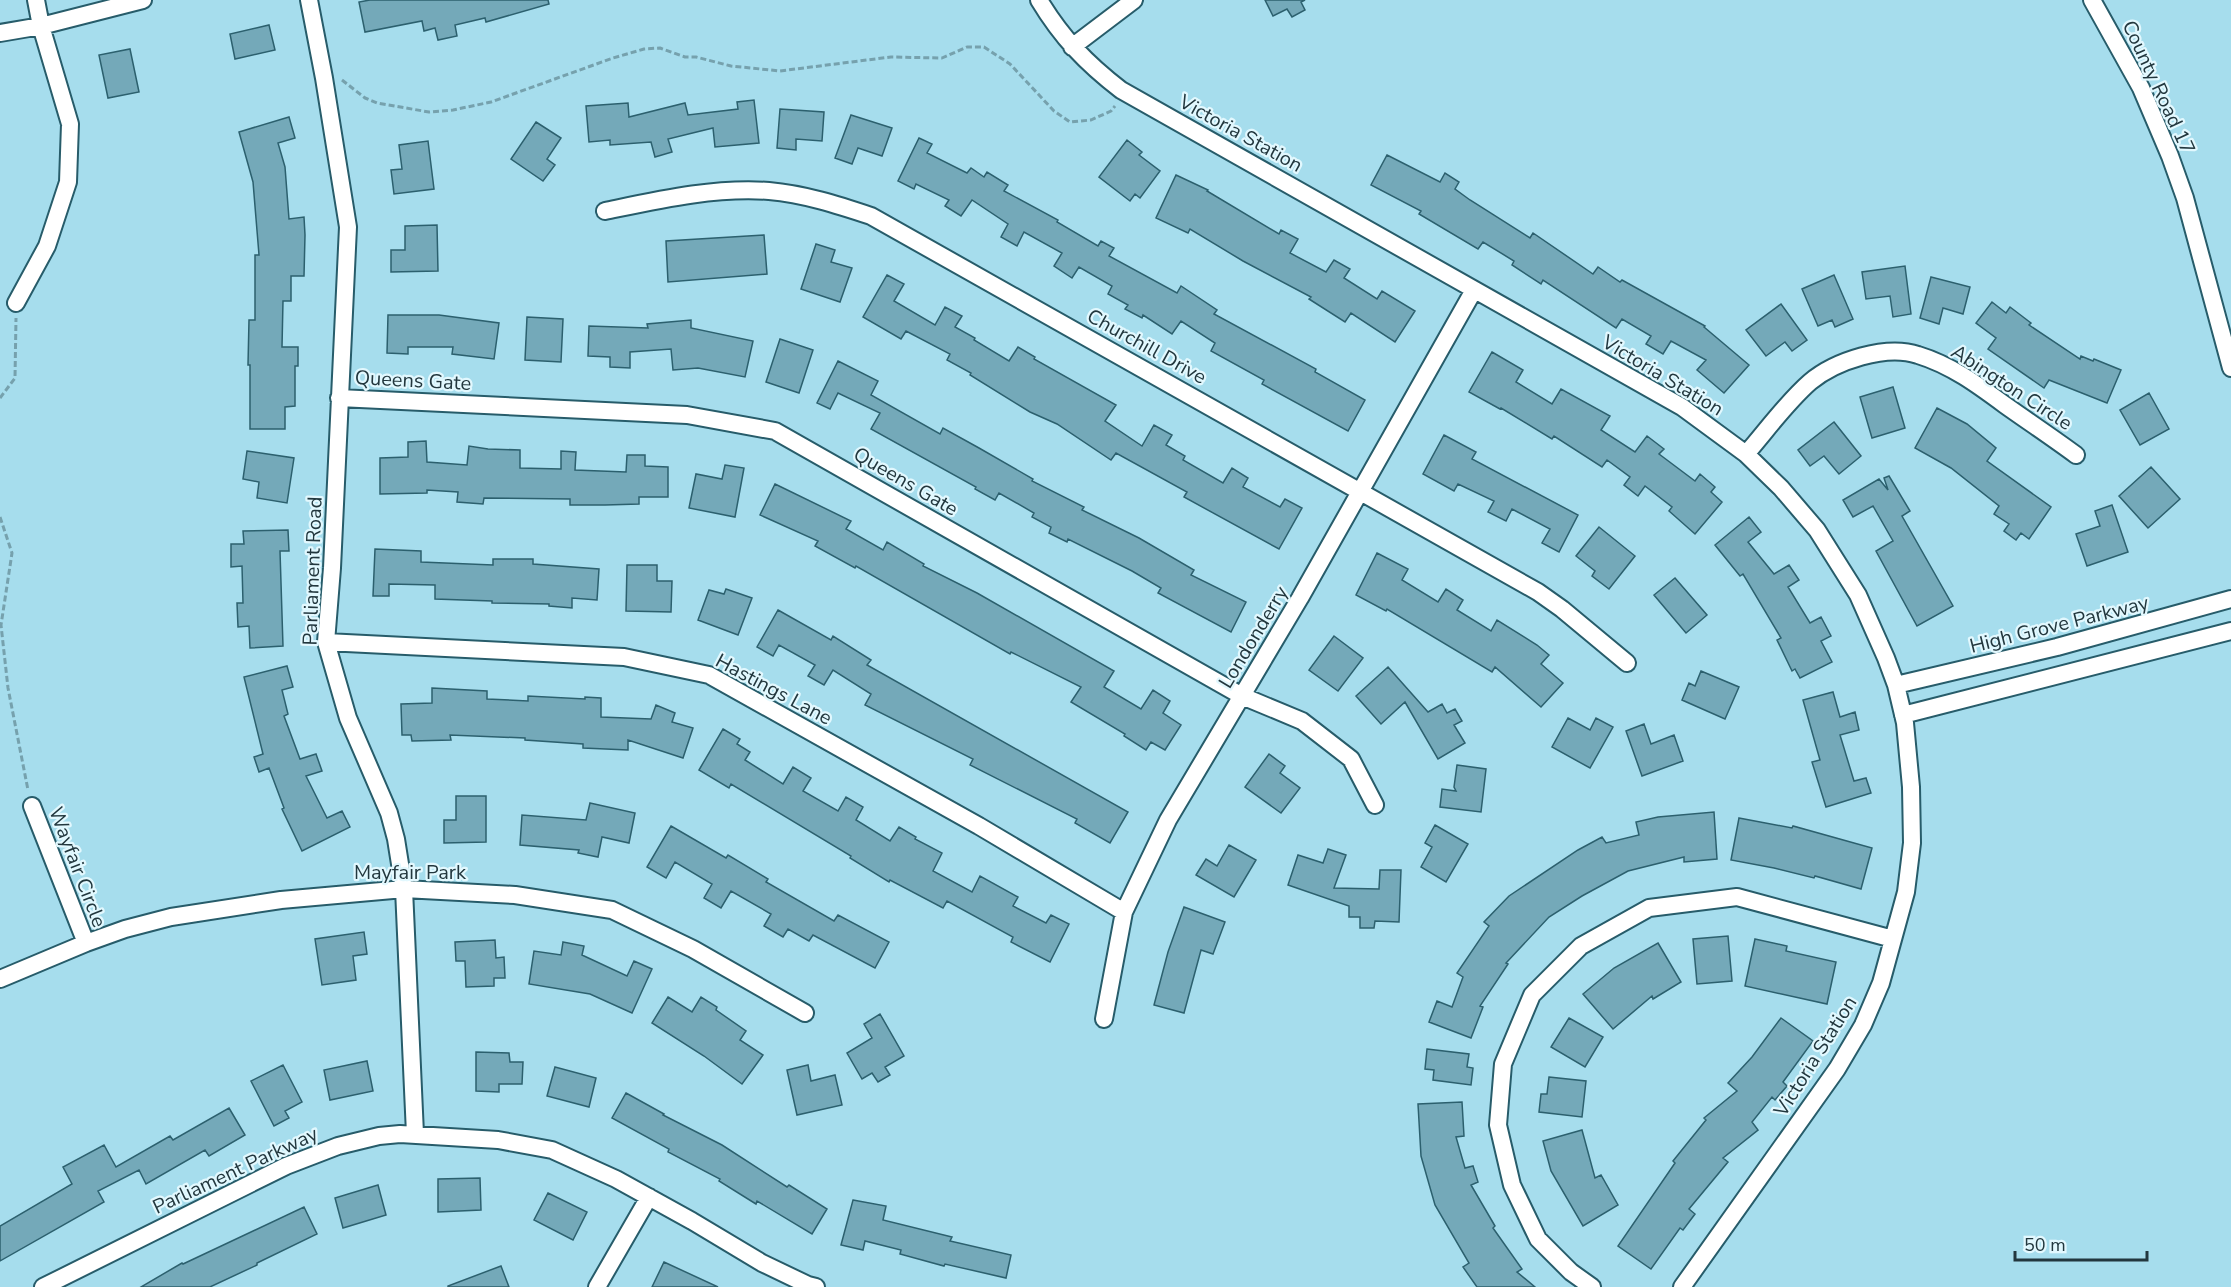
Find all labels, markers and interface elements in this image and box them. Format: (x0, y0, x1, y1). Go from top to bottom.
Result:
street label: County Road 17 (2116, 16, 2201, 158)
street label: Victoria Station (1173, 88, 1307, 179)
street label: Churchill Drive (1082, 302, 1211, 390)
street label: Victoria Station (1596, 328, 1729, 422)
street label: Abington Circle (1946, 338, 2078, 437)
street label: Queens Gate (354, 364, 472, 397)
street label: Queens Gate (848, 441, 963, 522)
street label: Parliament Road (296, 496, 329, 646)
street label: Londonderry (1212, 580, 1295, 693)
street label: High Grove Parkway (1967, 589, 2152, 660)
street label: Hastings Lane (711, 647, 837, 731)
street label: Wayfair Circle (42, 803, 113, 931)
street label: Mayfair Park (354, 859, 467, 886)
street label: Victoria Station (1767, 991, 1863, 1122)
street label: Parliament Parkway (148, 1120, 323, 1221)
scale bar (2015, 1224, 2147, 1262)
text: 50 m (2024, 1233, 2066, 1257)

